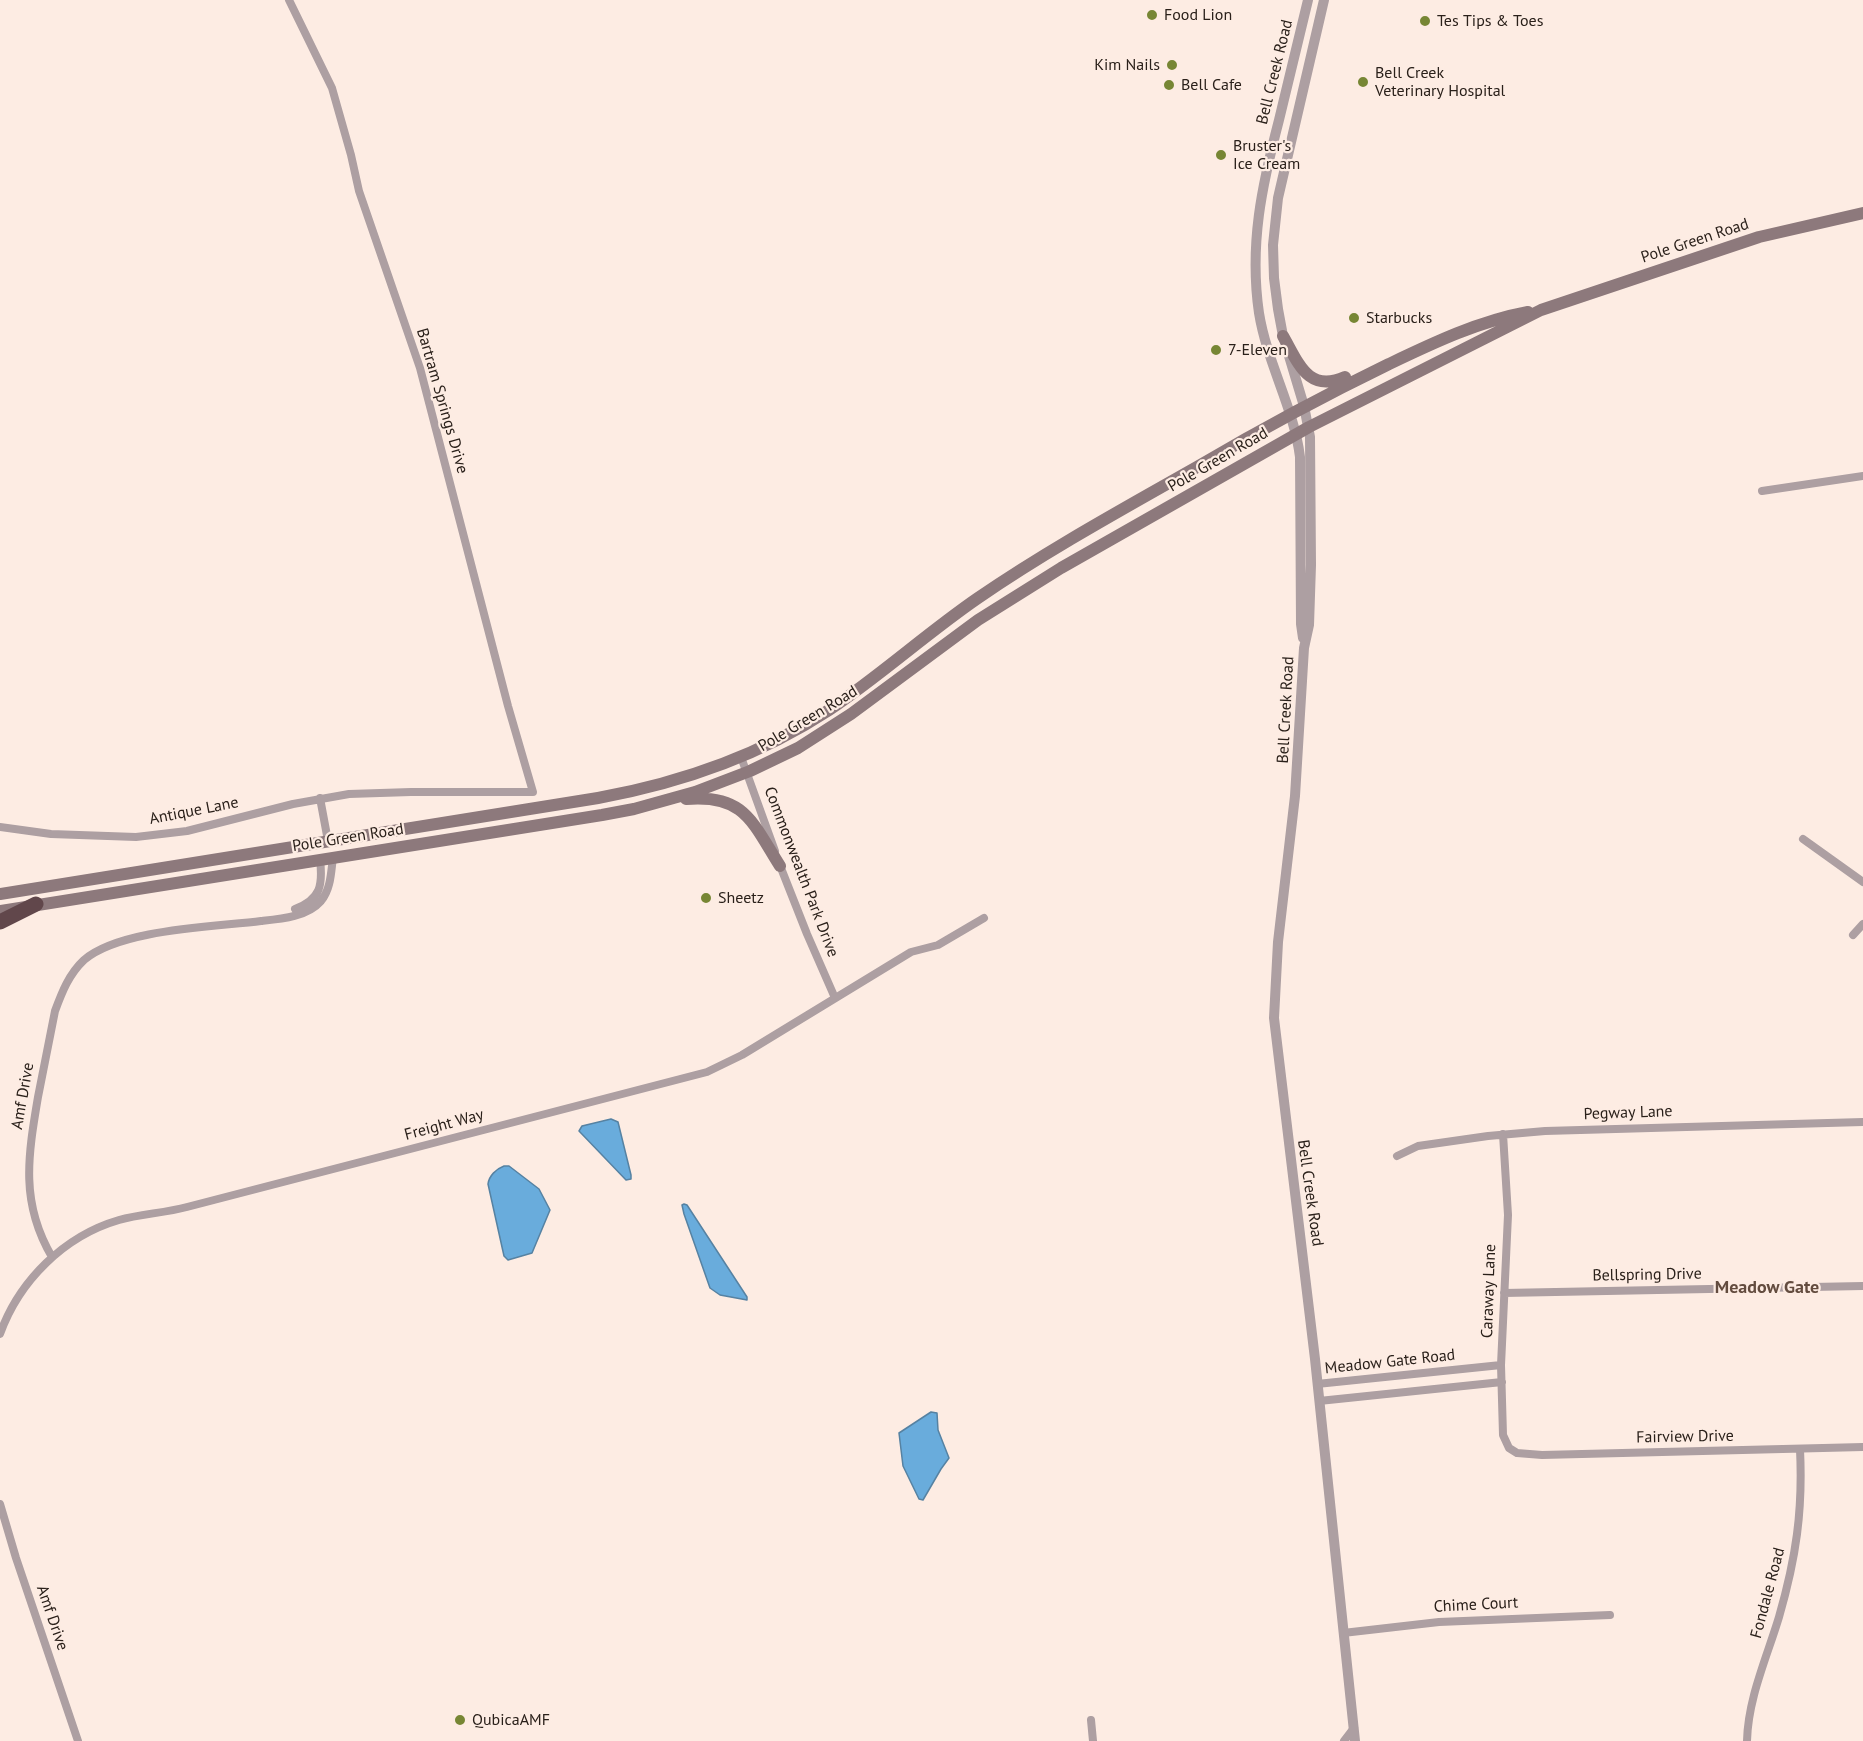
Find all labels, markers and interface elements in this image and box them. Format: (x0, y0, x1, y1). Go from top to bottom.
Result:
place label: Food Lion (1164, 5, 1232, 25)
marker: Food Lion (1145, 8, 1159, 22)
place label: Tes Tips & Toes (1437, 11, 1543, 31)
marker: Tes Tips & Toes (1418, 14, 1432, 28)
street label: Bell Creek Road (1253, 18, 1297, 126)
place label: Kim Nails (1094, 55, 1160, 75)
marker: Kim Nails (1165, 58, 1179, 72)
place label: Bell Creek Veterinary Hospital (1375, 63, 1505, 101)
place label: Bell Cafe (1181, 75, 1242, 95)
marker: Bell Creek Veterinary Hospital (1356, 75, 1370, 89)
marker: Bell Cafe (1162, 78, 1176, 92)
place label: Bruster's Ice Cream (1233, 136, 1300, 174)
marker: Bruster's Ice Cream (1214, 148, 1228, 162)
street label: Pole Green Road (1639, 215, 1751, 267)
place label: Starbucks (1366, 308, 1432, 328)
marker: Starbucks (1347, 311, 1361, 325)
street label: Bartram Springs Drive (412, 326, 472, 476)
place label: 7-Eleven (1228, 340, 1287, 360)
marker: 7-Eleven (1209, 343, 1223, 357)
street label: Pole Green Road (1165, 424, 1271, 496)
street label: Bell Creek Road (1274, 656, 1298, 764)
street label: Pole Green Road (755, 682, 861, 756)
street label: Commonwealth Park Drive (760, 784, 842, 960)
street label: Antique Lane (148, 793, 240, 829)
street label: Pole Green Road (291, 820, 405, 856)
place label: Sheetz (718, 888, 764, 908)
marker: Sheetz (699, 891, 713, 905)
street label: Amf Drive (8, 1061, 38, 1131)
street label: Pegway Lane (1583, 1102, 1673, 1124)
street label: Freight Way (402, 1105, 486, 1145)
street label: Bell Creek Road (1293, 1139, 1327, 1247)
street label: Caraway Lane (1478, 1244, 1500, 1338)
street label: Bellspring Drive (1592, 1264, 1702, 1286)
district label: Meadow Gate (1715, 1277, 1819, 1299)
street label: Meadow Gate Road (1324, 1346, 1456, 1378)
street label: Fairview Drive (1636, 1427, 1734, 1447)
street label: Fondale Road (1747, 1546, 1789, 1640)
street label: Amf Drive (32, 1583, 72, 1653)
street label: Chime Court (1433, 1593, 1519, 1617)
place label: QubicaAMF (472, 1710, 550, 1730)
marker: QubicaAMF (453, 1713, 467, 1727)

